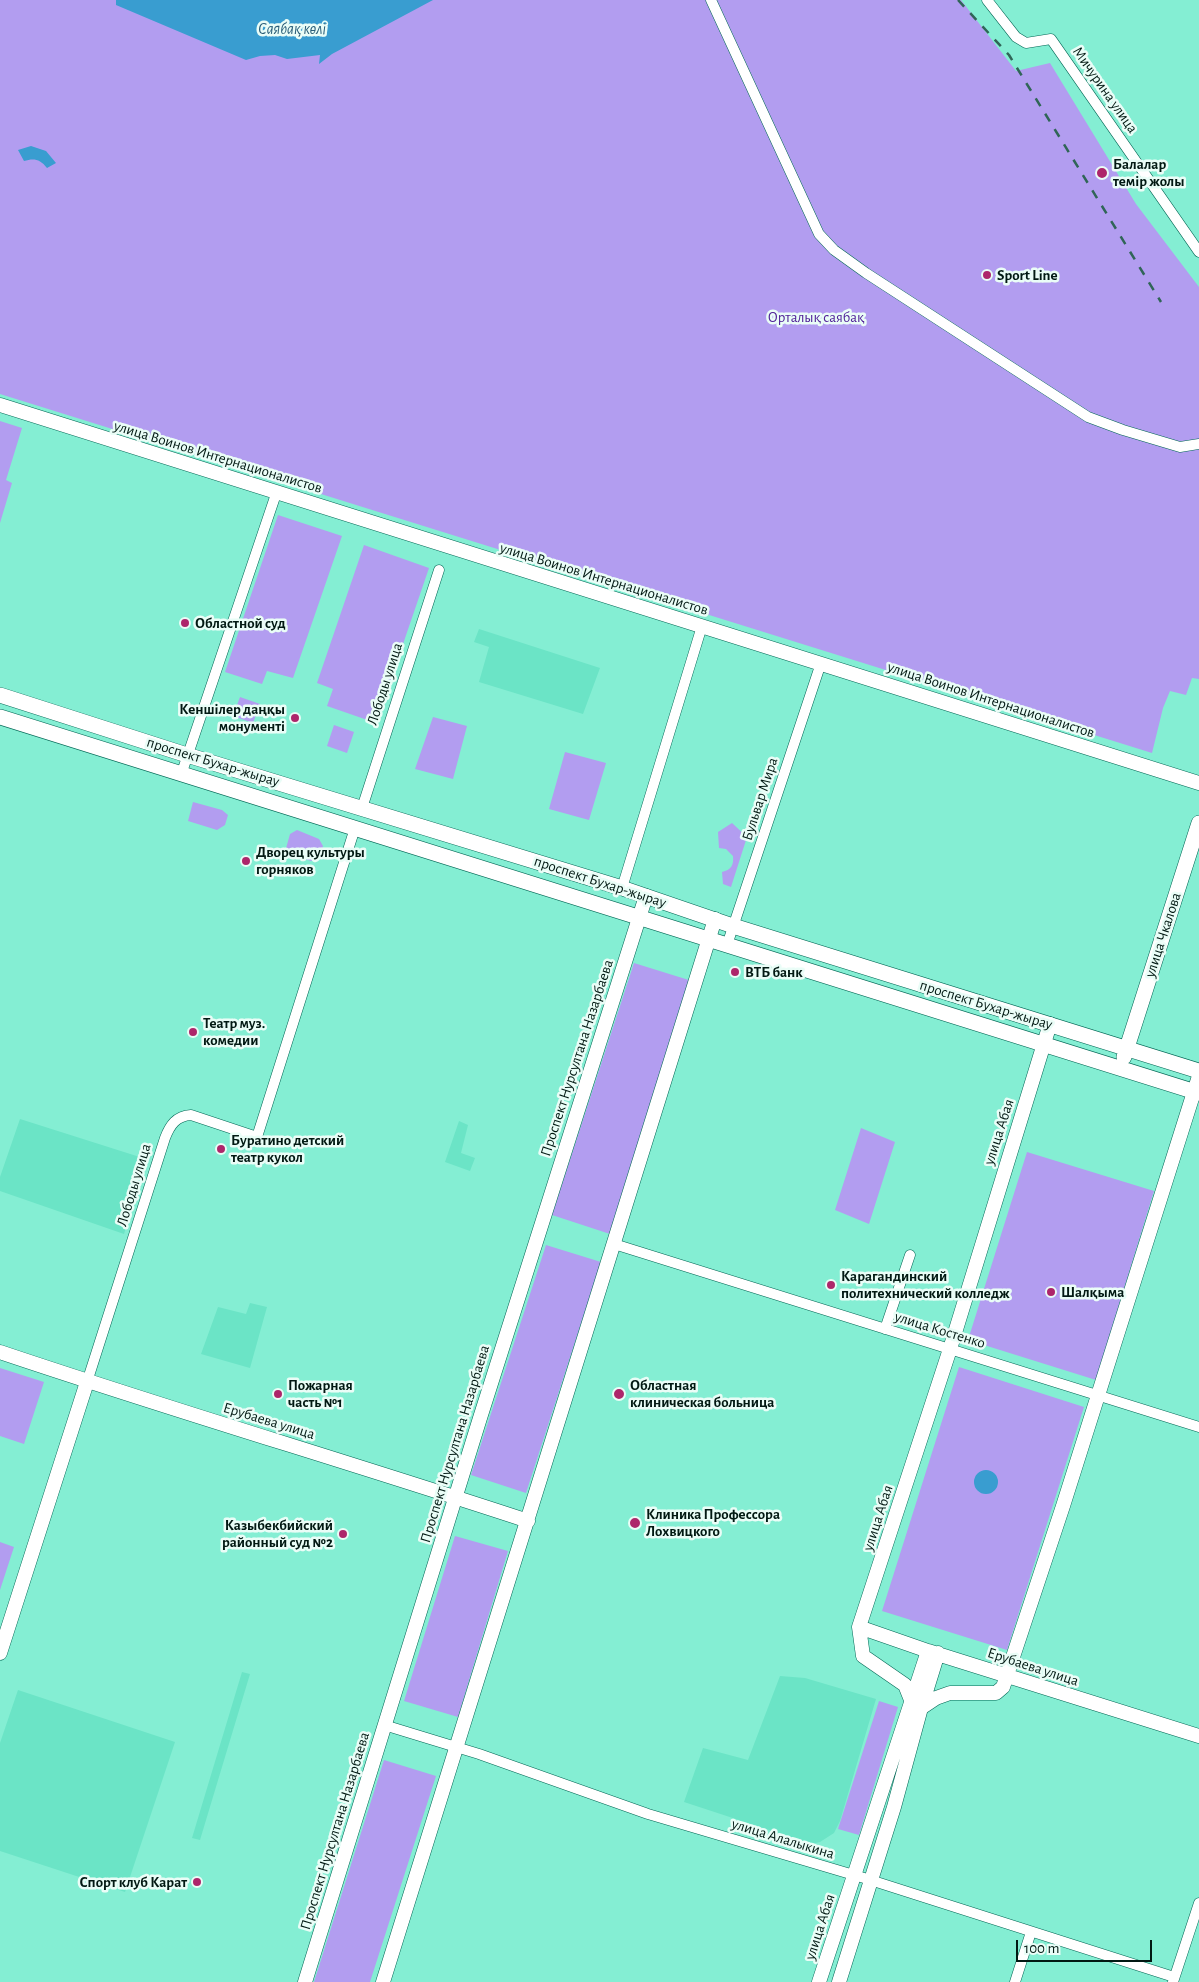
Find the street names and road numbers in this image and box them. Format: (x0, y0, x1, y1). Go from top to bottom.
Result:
street label: Мичурина улица (1068, 43, 1142, 137)
street label: улица Воинов Интернационалистов (112, 417, 324, 497)
street label: улица Воинов Интернационалистов (498, 539, 710, 619)
street label: Лободы улица (363, 641, 407, 727)
street label: улица Воинов Интернационалистов (885, 658, 1097, 742)
street label: проспект Бухар-жырау (144, 733, 282, 791)
street label: Бульвар Мира (738, 755, 782, 843)
street label: проспект Бухар-жырау (532, 852, 668, 912)
street label: улица Чкалова (1141, 890, 1185, 980)
street label: Проспект Нурсултана Назарбаева (537, 957, 617, 1159)
street label: проспект Бухар-жырау (917, 976, 1055, 1034)
street label: улица Абая (980, 1097, 1018, 1167)
street label: Лободы улица (113, 1142, 155, 1228)
street label: улица Костенко (893, 1308, 987, 1352)
street label: Проспект Нурсултана Назарбаева (416, 1343, 494, 1545)
street label: Ерубаева улица (221, 1399, 317, 1443)
street label: улица Абая (859, 1483, 897, 1553)
street label: Ерубаева улица (985, 1644, 1081, 1690)
street label: Проспект Нурсултана Назарбаева (296, 1730, 374, 1932)
street label: улица Алалыкина (729, 1815, 837, 1863)
street label: улица Абая (801, 1892, 839, 1962)

